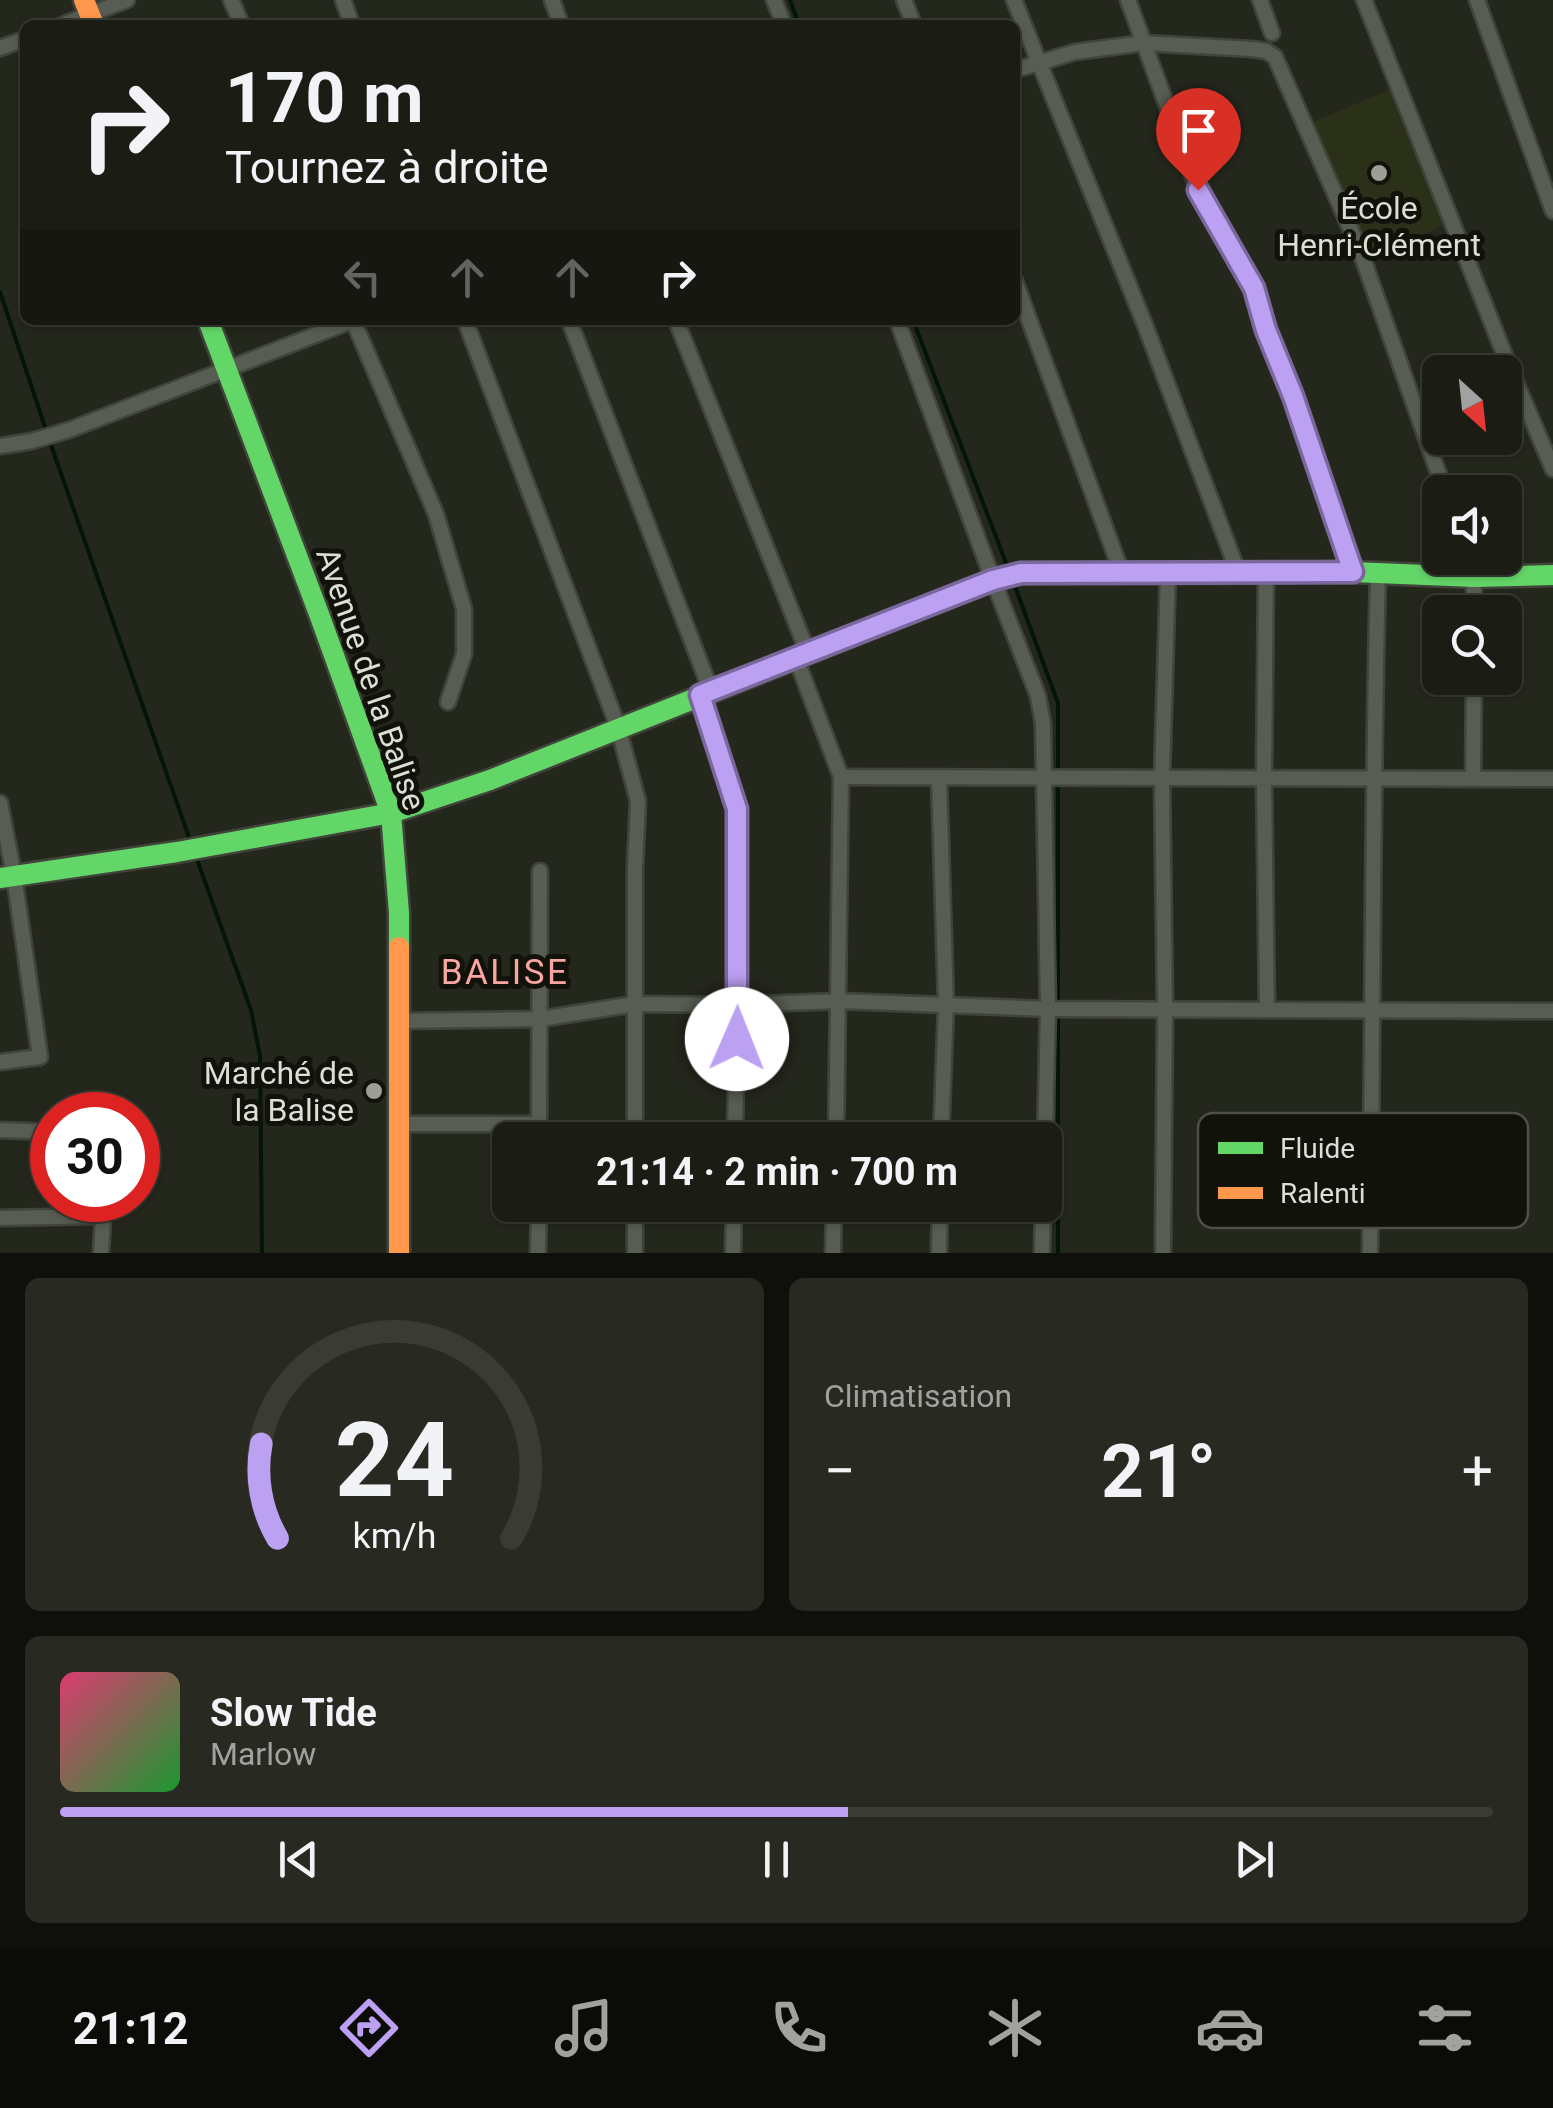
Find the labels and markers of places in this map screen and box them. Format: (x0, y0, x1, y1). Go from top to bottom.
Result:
pin (1156, 88, 1241, 191)
marker: École Henri-Clément (1368, 162, 1390, 184)
place label: École Henri-Clément (1277, 189, 1481, 264)
place label: Marché de la Balise (204, 1054, 354, 1129)
marker: Marché de la Balise (363, 1080, 385, 1102)

